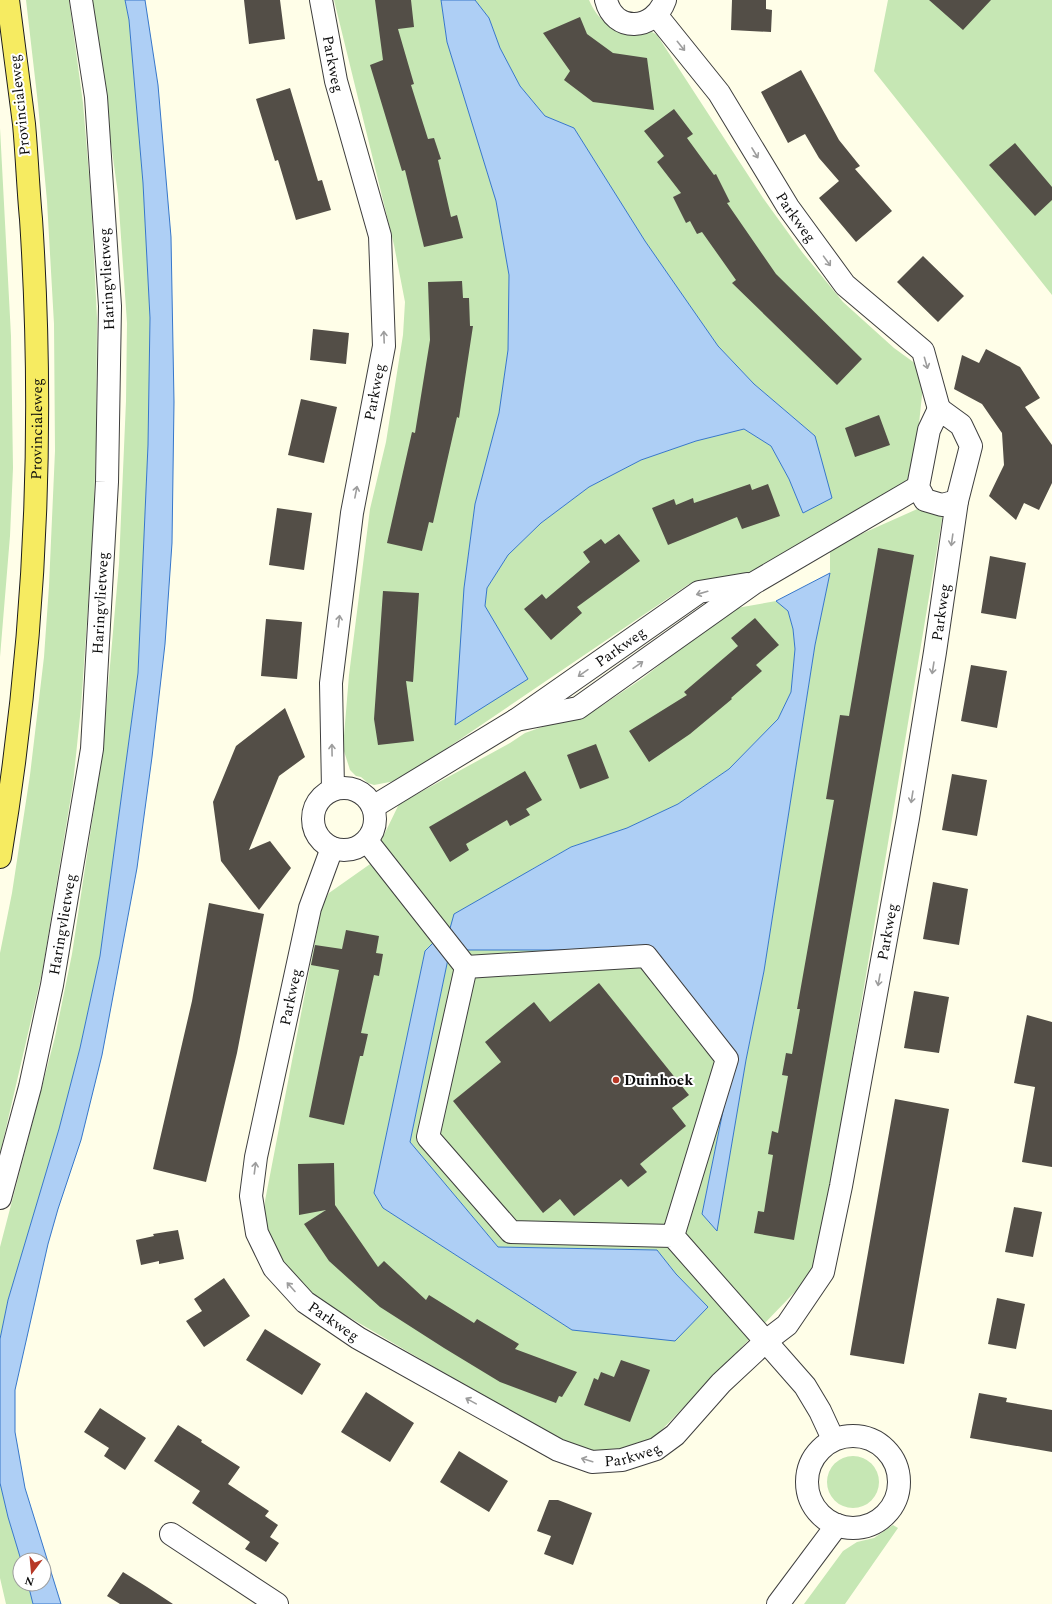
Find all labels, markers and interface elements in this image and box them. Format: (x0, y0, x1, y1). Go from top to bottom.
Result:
street label: Parkweg (316, 33, 350, 95)
one-way arrow (677, 41, 686, 52)
street label: Provincialeweg (3, 53, 37, 157)
one-way arrow (752, 147, 760, 159)
street label: Parkweg (770, 187, 822, 247)
street label: Haringvlietweg (93, 227, 121, 331)
one-way arrow (823, 255, 831, 266)
one-way arrow (380, 331, 387, 344)
one-way arrow (923, 356, 930, 369)
street label: Parkweg (358, 361, 392, 423)
street label: Provincialeweg (25, 378, 49, 480)
one-way arrow (353, 486, 361, 499)
one-way arrow (948, 533, 956, 546)
street label: Haringvlietweg (86, 551, 115, 655)
street label: Parkweg (925, 582, 956, 642)
one-way arrow (695, 590, 708, 597)
one-way arrow (335, 615, 343, 628)
street label: Parkweg (590, 621, 651, 673)
one-way arrow (633, 661, 644, 669)
one-way arrow (929, 662, 937, 675)
one-way arrow (578, 669, 589, 677)
one-way arrow (329, 744, 336, 757)
one-way arrow (908, 790, 916, 803)
street label: Haringvlietweg (42, 872, 82, 977)
street label: Parkweg (871, 901, 904, 962)
street label: Parkweg (274, 966, 308, 1028)
one-way arrow (874, 973, 882, 986)
place label: Duinhoek (624, 1069, 693, 1092)
marker: Duinhoek (611, 1075, 621, 1085)
one-way arrow (251, 1162, 259, 1175)
one-way arrow (287, 1282, 296, 1292)
street label: Parkweg (303, 1296, 364, 1347)
one-way arrow (465, 1397, 477, 1405)
street label: Parkweg (604, 1437, 666, 1473)
one-way arrow (580, 1456, 593, 1463)
north arrow (12, 1552, 52, 1592)
text: N (23, 1572, 36, 1591)

